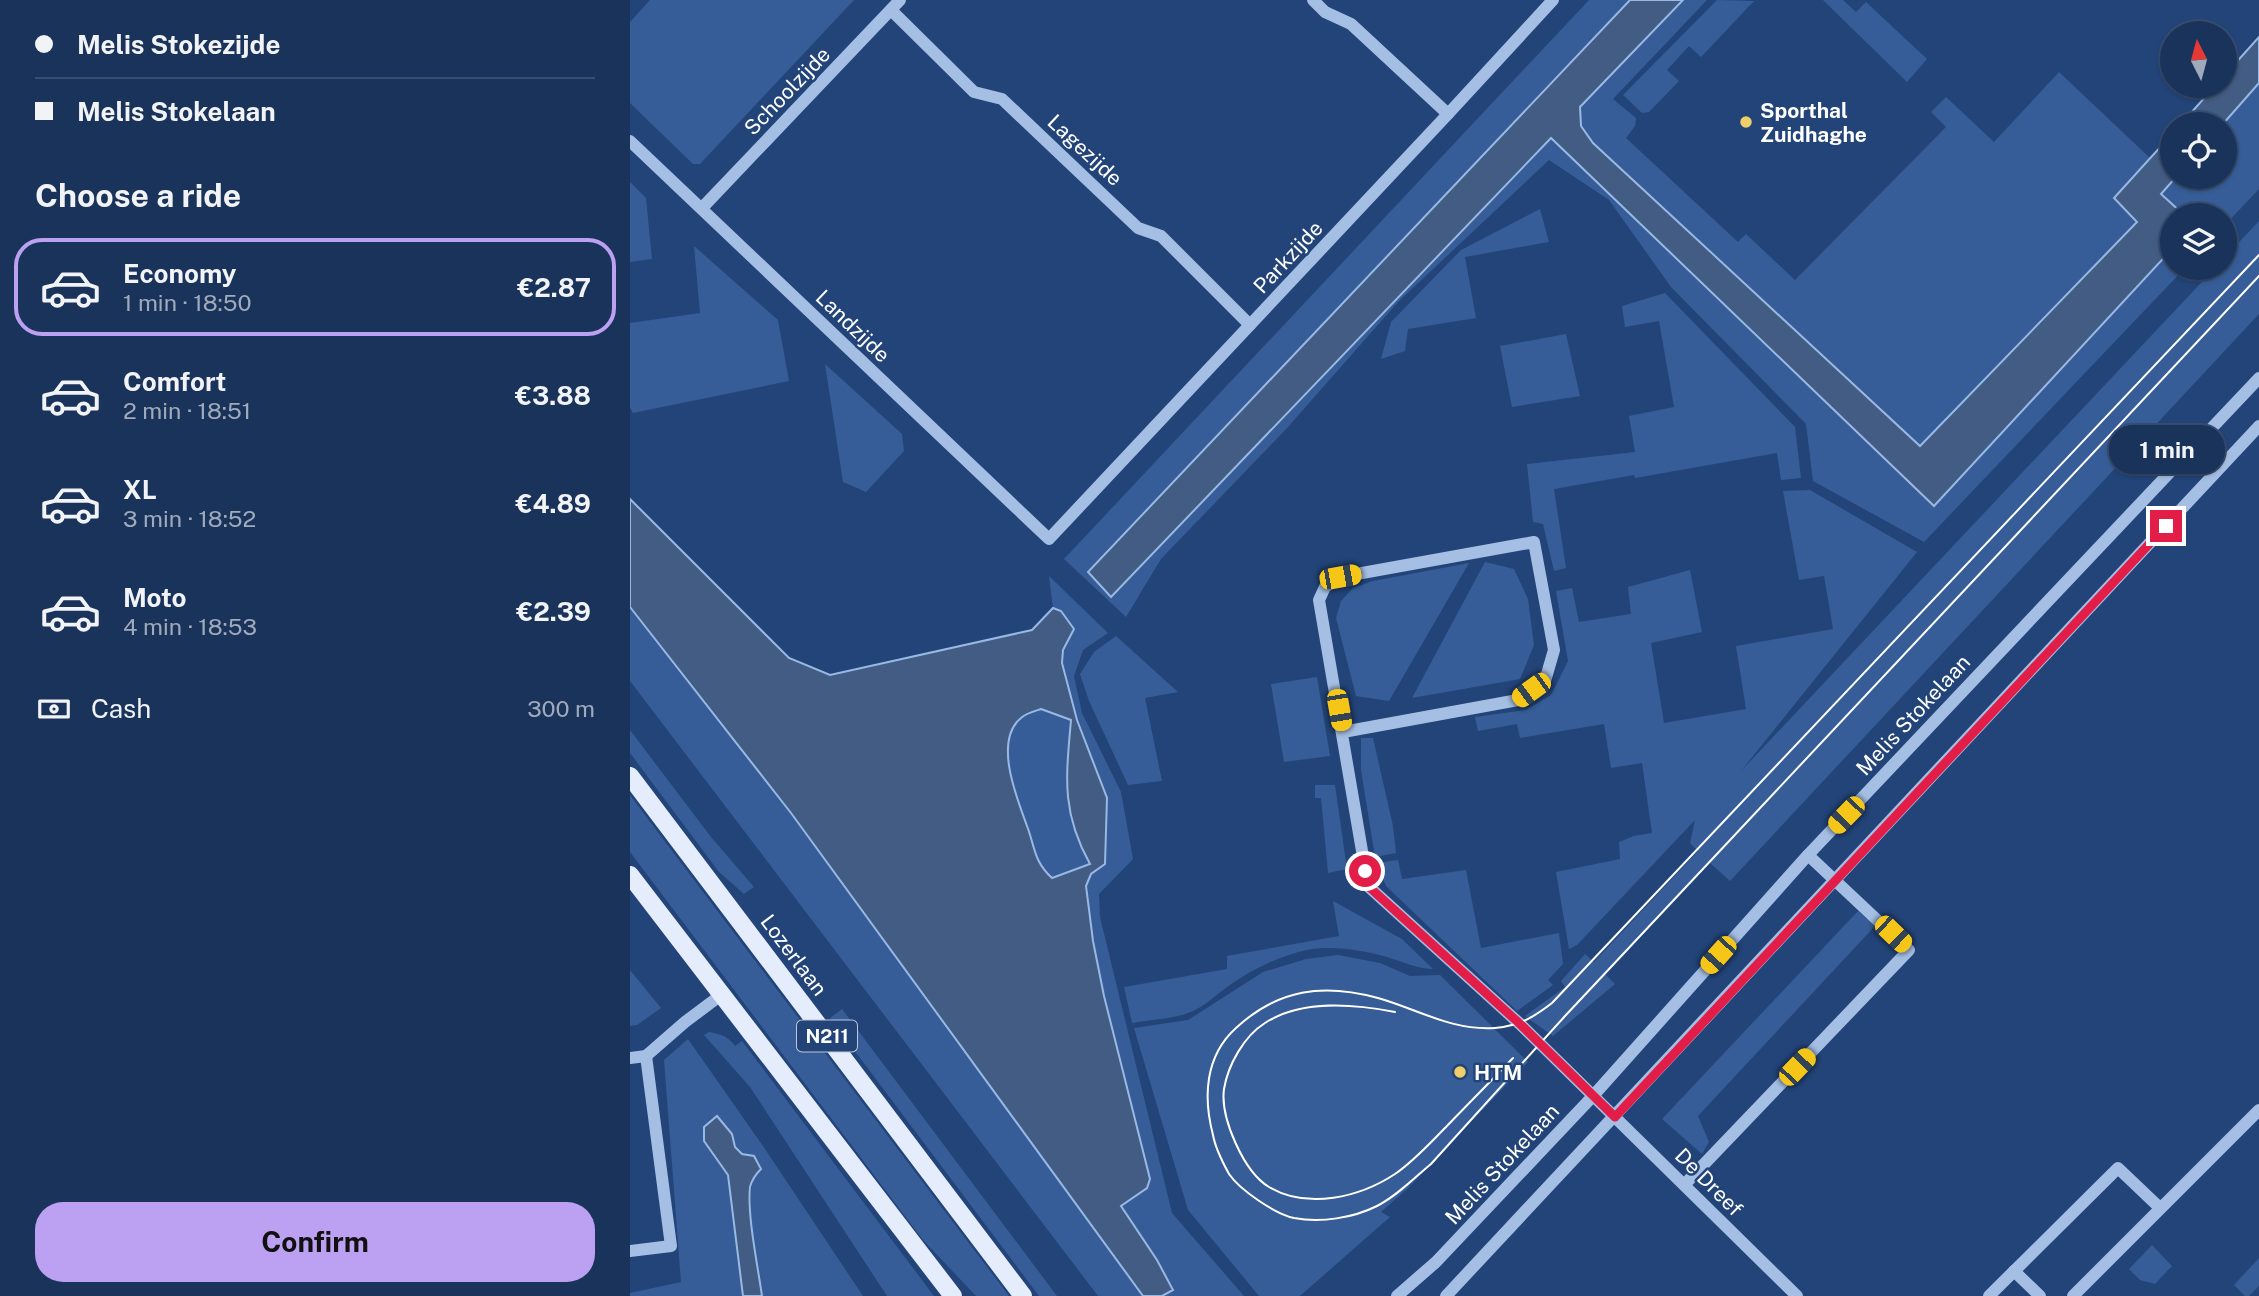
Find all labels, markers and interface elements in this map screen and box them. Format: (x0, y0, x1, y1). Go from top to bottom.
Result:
north arrow (2160, 21, 2236, 98)
map controls (2160, 21, 2237, 280)
text: Melis Stokezijde (77, 29, 280, 60)
street label: Schoolzijde (739, 42, 835, 140)
text: Melis Stokelaan (77, 96, 276, 127)
place label: Sporthal Zuidhaghe (1760, 98, 1867, 147)
street label: Lagezijde (1042, 109, 1128, 191)
button: locate (2160, 112, 2237, 189)
marker: Sporthal Zuidhaghe (1738, 114, 1754, 130)
text: Choose a ride (35, 177, 241, 214)
button: layers (2160, 203, 2237, 280)
street label: Parkzijde (1248, 216, 1328, 298)
icon: car (39, 256, 102, 319)
text: Economy (123, 258, 236, 289)
text: €2.87 (517, 272, 591, 303)
street label: Landzijde (811, 285, 895, 367)
text: 1 min · 18:50 (123, 289, 252, 316)
icon: car (39, 364, 102, 427)
text: Comfort (123, 366, 226, 397)
text: €3.88 (515, 380, 591, 411)
text: 2 min · 18:51 (123, 397, 251, 424)
callout: 1 min (2108, 424, 2224, 474)
text: 1 min (2139, 436, 2195, 463)
icon: car (39, 472, 102, 535)
text: XL (123, 474, 157, 505)
text: €4.89 (515, 488, 591, 519)
text: 3 min · 18:52 (123, 505, 256, 532)
route end (2150, 510, 2182, 542)
car (1318, 563, 1363, 591)
icon: car (39, 580, 102, 643)
text: Moto (123, 582, 186, 613)
text: €2.39 (516, 596, 591, 627)
text: 4 min · 18:53 (123, 613, 257, 640)
street label: Melis Stokelaan (1851, 650, 1975, 780)
car (1508, 669, 1555, 711)
car (1326, 687, 1353, 733)
icon: cash (35, 690, 73, 728)
text: Cash (91, 693, 151, 724)
text: 300 m (527, 695, 595, 722)
car (1824, 793, 1869, 837)
route start (1349, 855, 1381, 887)
street label: Lozerlaan (755, 910, 833, 1000)
car (1871, 912, 1916, 956)
car (1697, 932, 1740, 978)
road number: N211 (797, 1020, 857, 1052)
car (1775, 1045, 1820, 1089)
place label: HTM (1474, 1060, 1522, 1085)
marker: HTM (1452, 1064, 1468, 1080)
street label: Melis Stokelaan (1440, 1099, 1564, 1229)
street label: De Dreef (1670, 1143, 1748, 1221)
button: Confirm (35, 1202, 595, 1282)

